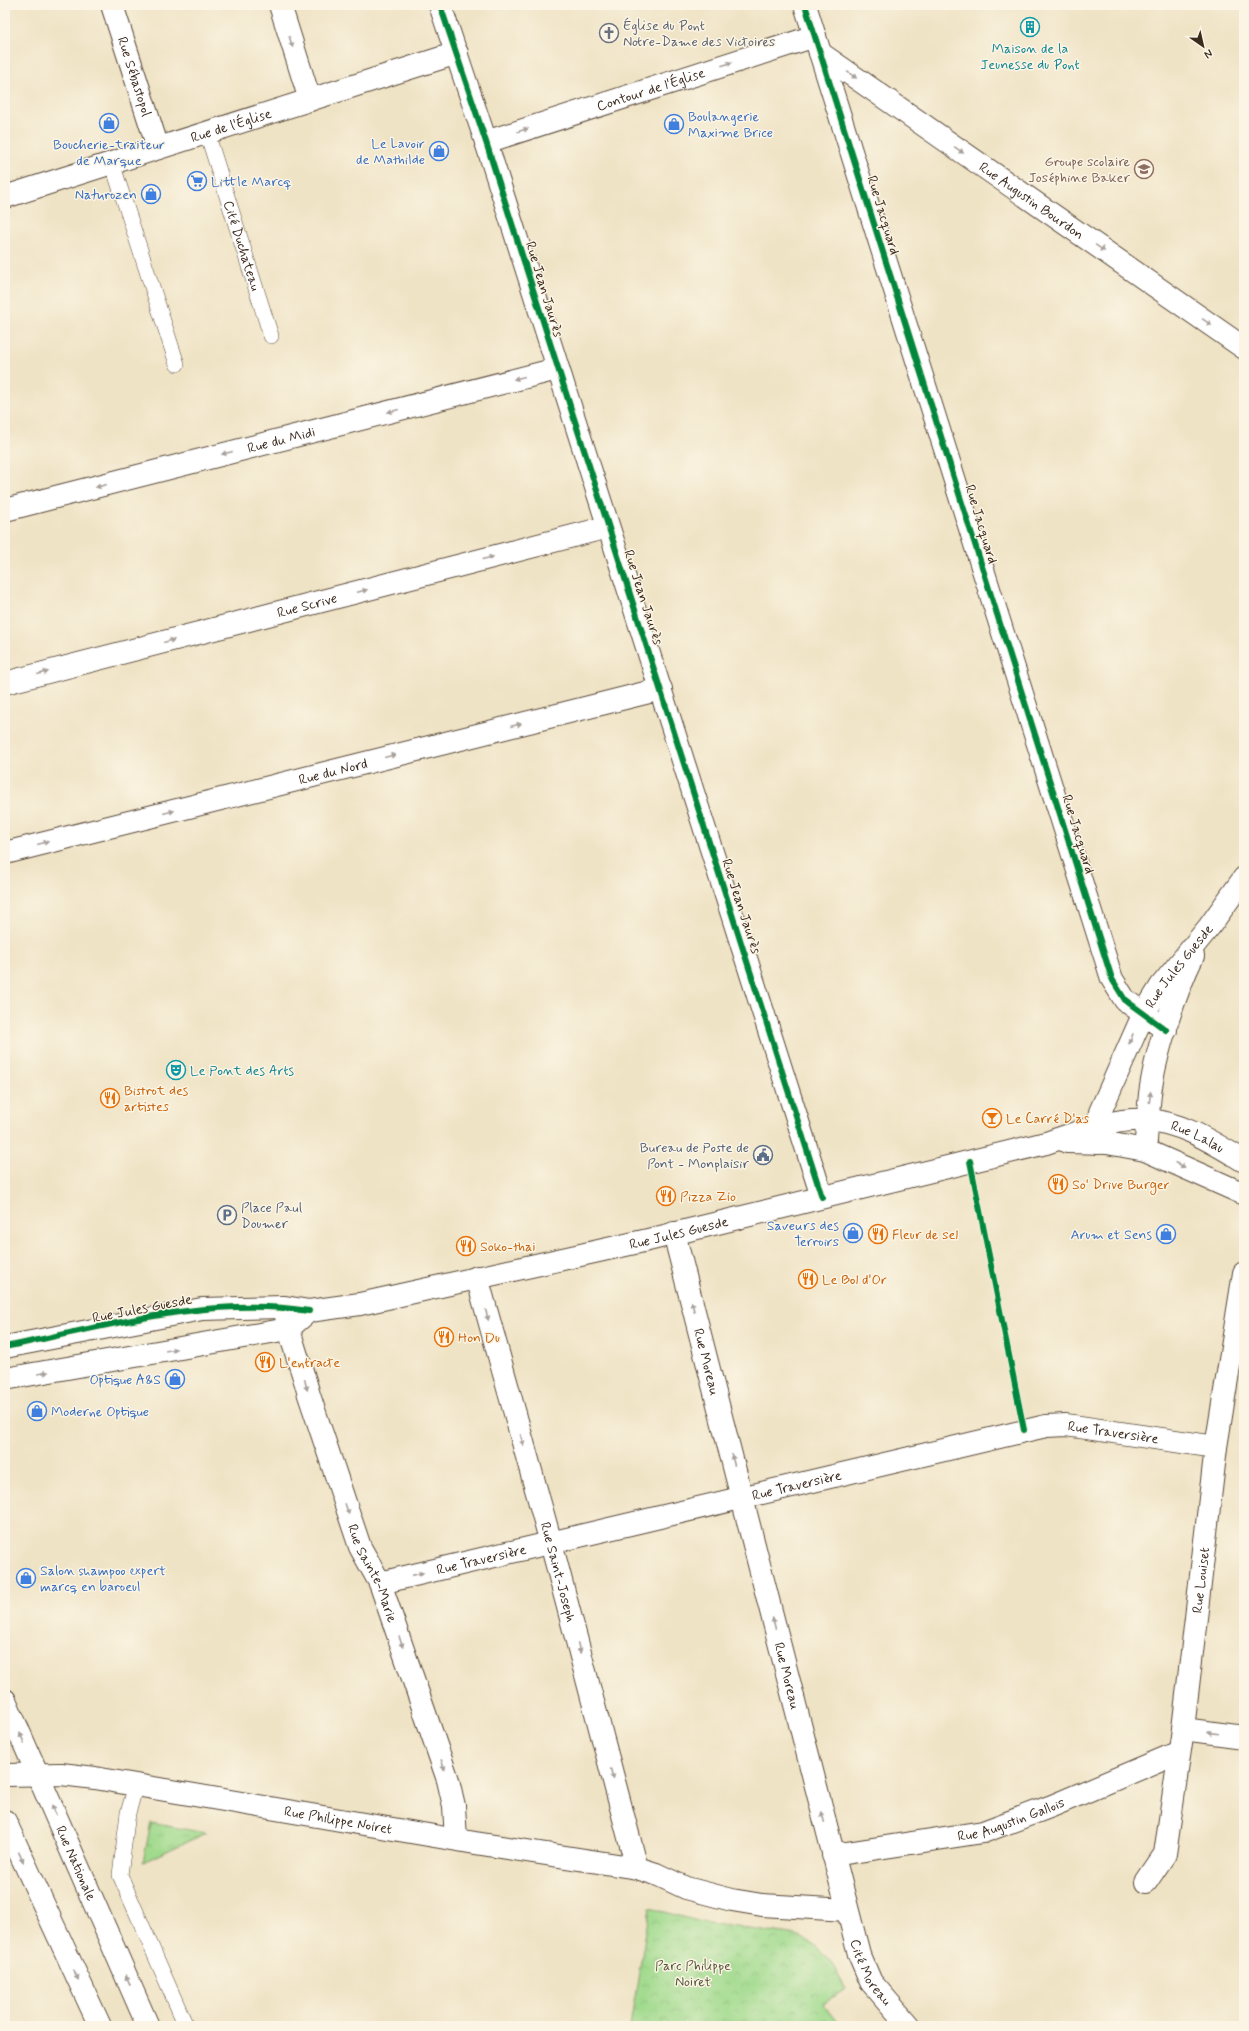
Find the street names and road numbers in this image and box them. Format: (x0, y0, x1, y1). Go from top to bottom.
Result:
street label: Rue Sébastopol (113, 35, 155, 119)
street label: Contour de l'Église (595, 64, 707, 116)
street label: Rue de l'Église (189, 105, 274, 147)
street label: Rue Augustin Bourdon (975, 158, 1087, 244)
street label: Rue Jacquard (862, 174, 904, 257)
street label: Cité Duchateau (219, 198, 264, 293)
street label: Rue Jean Jaurès (521, 239, 567, 339)
street label: Rue du Midi (246, 423, 317, 458)
street label: Rue Jacquard (960, 483, 1002, 566)
street label: Rue Jean Jaurès (619, 547, 667, 647)
street label: Rue Scrive (275, 589, 339, 622)
street label: Rue du Nord (297, 755, 369, 789)
street label: Rue Jacquard (1057, 793, 1099, 876)
street label: Rue Jean Jaurès (717, 856, 765, 956)
street label: Rue Jules Guesde (1142, 921, 1218, 1012)
street label: Rue Lalau (1168, 1117, 1227, 1157)
street label: Rue Jules Guesde (628, 1213, 730, 1254)
street label: Rue Jules Guesde (91, 1290, 194, 1327)
street label: Rue Moreau (689, 1327, 723, 1398)
street label: Rue Traversière (1066, 1417, 1160, 1448)
street label: Rue Traversière (750, 1466, 844, 1505)
street label: Rue Saint-Joseph (536, 1520, 580, 1624)
street label: Rue Sainte-Marie (343, 1522, 401, 1625)
street label: Rue Traversière (435, 1541, 528, 1579)
street label: Rue Louiset (1189, 1546, 1214, 1614)
street label: Rue Moreau (769, 1640, 804, 1712)
street label: Rue Augustin Gallois (956, 1794, 1068, 1846)
street label: Rue Philippe Noiret (283, 1802, 393, 1839)
street label: Rue Nationale (51, 1823, 100, 1904)
street label: Cité Moreau (846, 1937, 895, 2010)

